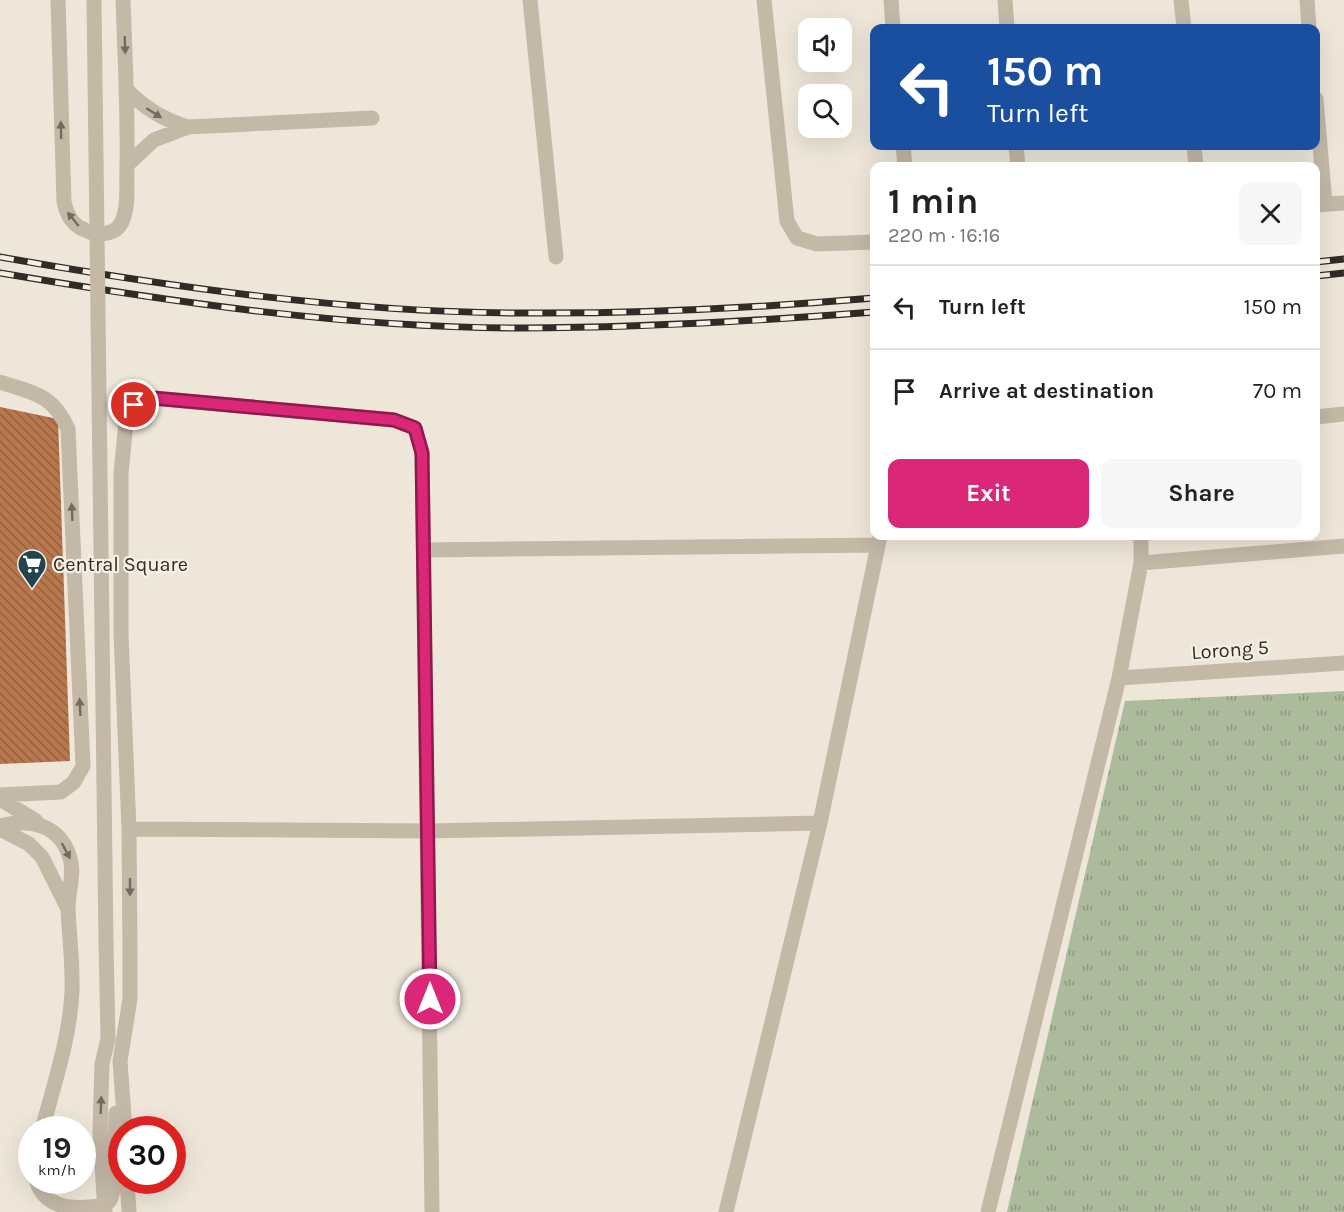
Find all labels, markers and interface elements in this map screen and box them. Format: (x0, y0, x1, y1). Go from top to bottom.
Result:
map controls (798, 18, 852, 138)
button: sound (798, 18, 852, 72)
one-way arrow (120, 35, 129, 54)
text: 150 m (987, 46, 1103, 96)
icon: left (888, 48, 966, 126)
button: search (798, 84, 852, 138)
text: Turn left (987, 97, 1088, 129)
one-way arrow (146, 107, 162, 118)
one-way arrow (56, 120, 66, 139)
text: 1 min (888, 180, 978, 222)
button: close (1239, 182, 1302, 245)
one-way arrow (66, 211, 79, 227)
text: 220 m · 16:16 (888, 224, 1000, 247)
icon: left (888, 291, 921, 324)
text: Turn left (939, 294, 1026, 320)
text: 150 m (1243, 294, 1302, 320)
icon: arrive (888, 375, 921, 408)
text: Arrive at destination (939, 378, 1154, 404)
text: 70 m (1253, 378, 1302, 404)
pin (108, 379, 159, 430)
icon: arrive (117, 388, 150, 421)
button: Exit (888, 459, 1089, 528)
button: Share (1101, 459, 1302, 528)
one-way arrow (67, 503, 76, 522)
supermarket icon: Central Square (16, 548, 48, 590)
place label: Central Square (53, 553, 188, 576)
street label: Lorong 5 (1190, 636, 1270, 664)
one-way arrow (76, 698, 85, 717)
one-way arrow (61, 843, 71, 860)
one-way arrow (125, 878, 135, 897)
position arrow (398, 967, 462, 1031)
one-way arrow (96, 1096, 105, 1115)
speed limit sign: 30 (108, 1116, 186, 1194)
text: 19 (42, 1130, 71, 1166)
text: km/h (38, 1161, 76, 1179)

